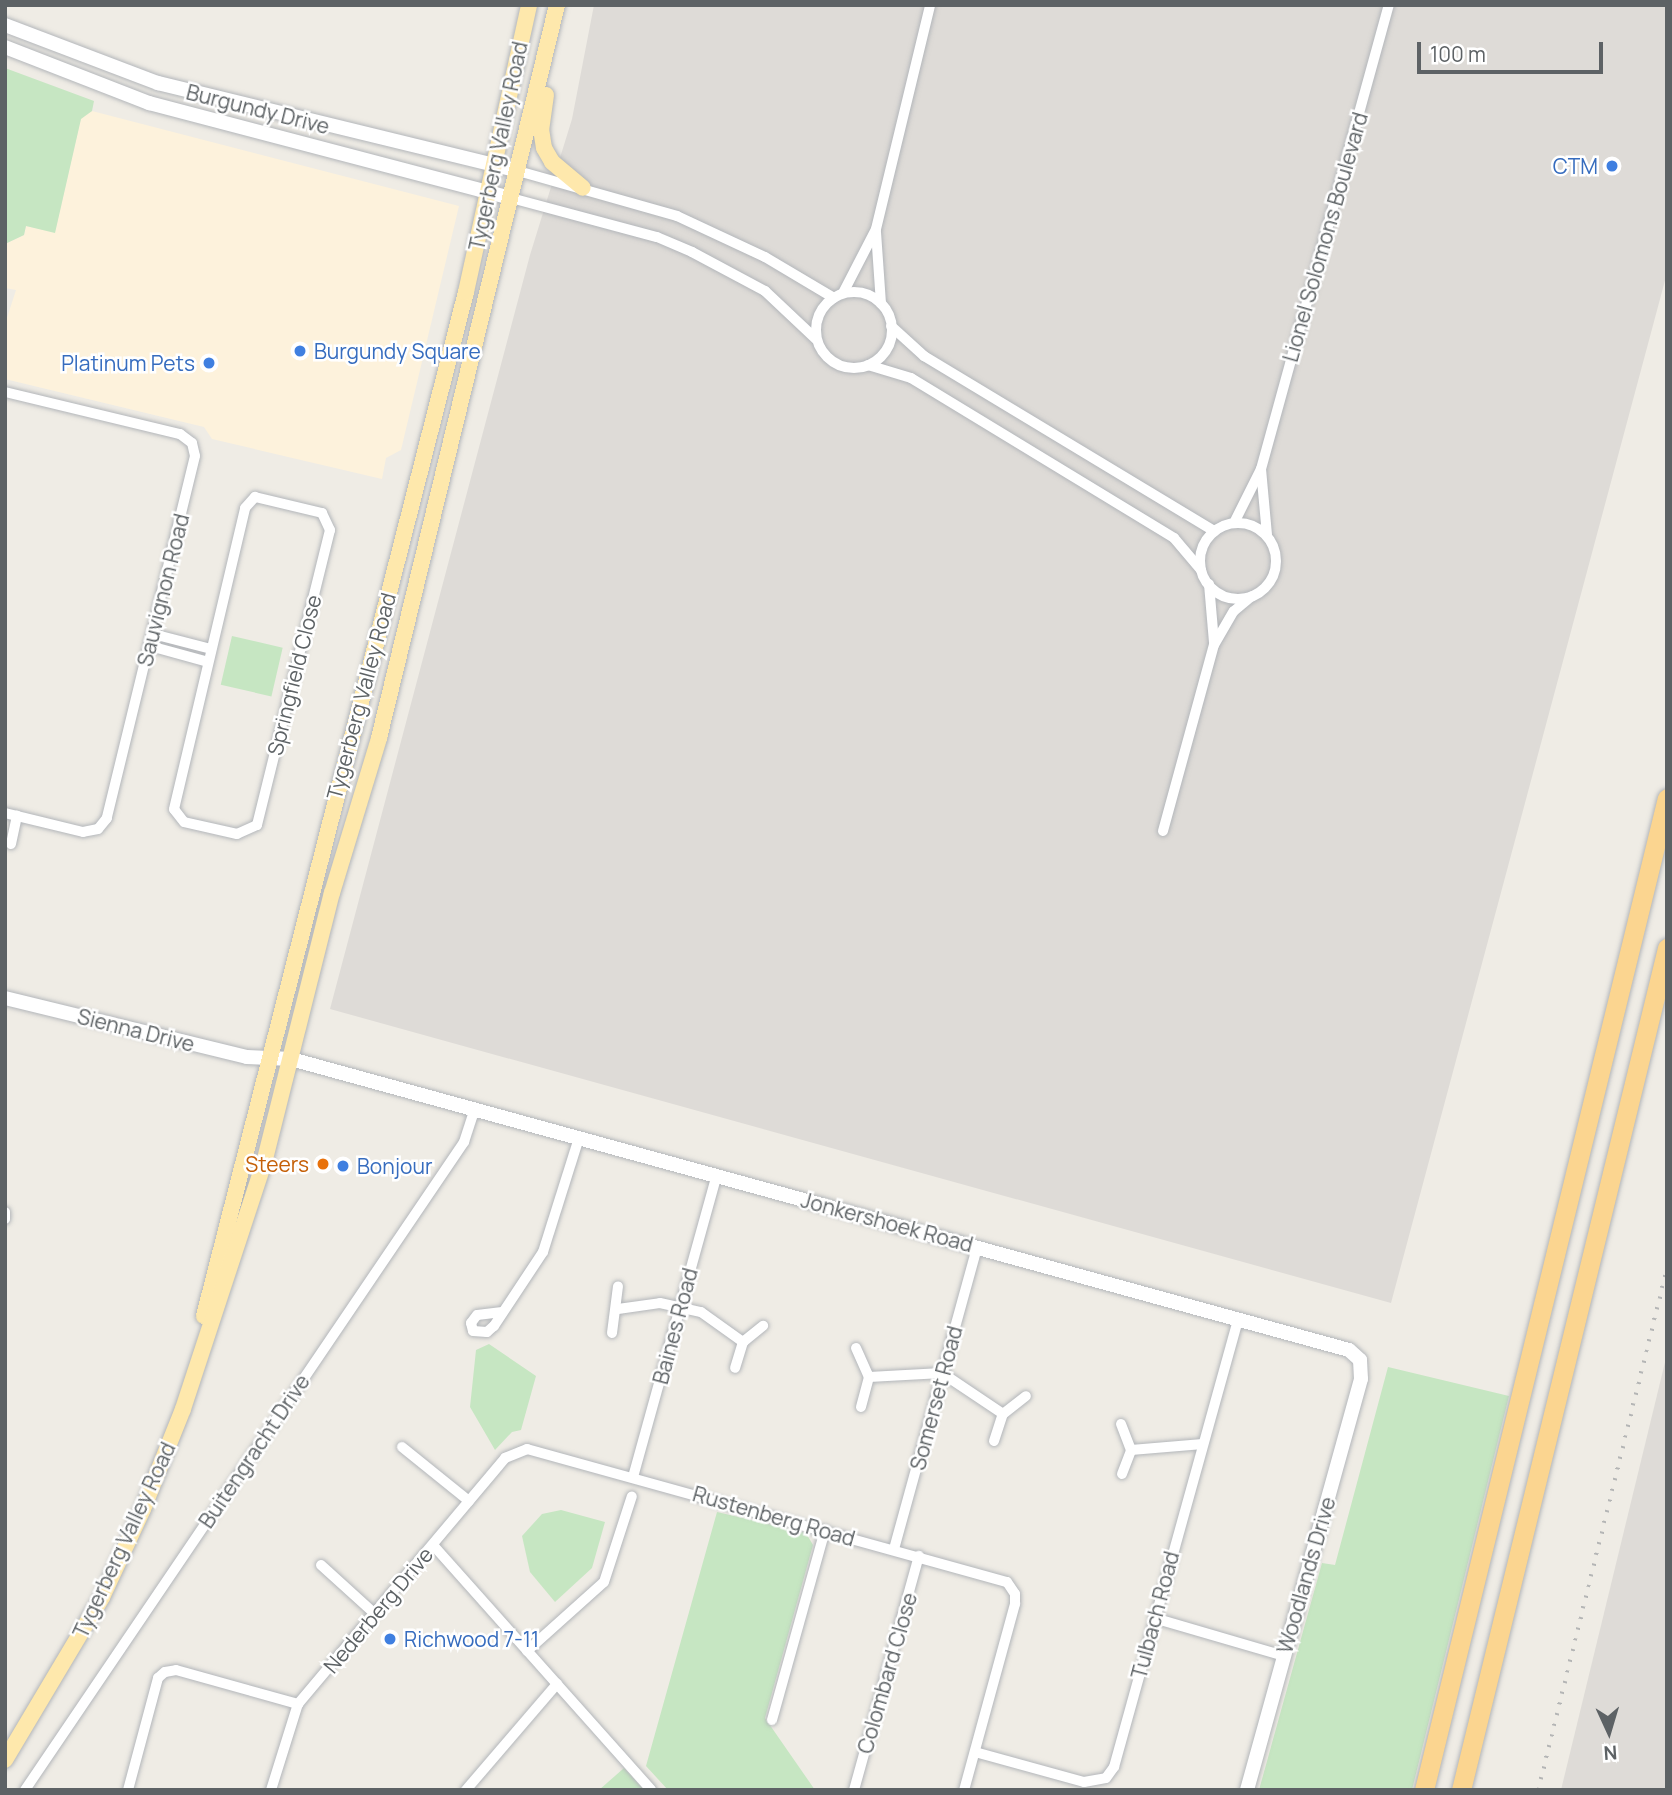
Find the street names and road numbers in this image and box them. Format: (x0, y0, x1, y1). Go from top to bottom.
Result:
street label: Tygerberg Valley Road (464, 39, 532, 253)
street label: Burgundy Drive (184, 79, 332, 139)
street label: Lionel Solomons Boulevard (1277, 109, 1373, 365)
street label: Sauvignon Road (132, 511, 194, 669)
street label: Tygerberg Valley Road (321, 590, 401, 802)
street label: Springfield Close (262, 592, 326, 758)
street label: Sienna Drive (75, 1003, 197, 1057)
street label: Jonkershoek Road (798, 1187, 976, 1257)
street label: Baines Road (647, 1265, 703, 1387)
street label: Somerset Road (905, 1323, 967, 1473)
street label: Buitengracht Drive (193, 1369, 315, 1533)
street label: Tygerberg Valley Road (68, 1438, 180, 1642)
street label: Rustenberg Road (690, 1481, 858, 1551)
street label: Woodlands Drive (1272, 1494, 1340, 1656)
street label: Nederberg Drive (318, 1542, 438, 1678)
street label: Tulbach Road (1126, 1548, 1184, 1682)
street label: Colombard Close (852, 1590, 922, 1756)

